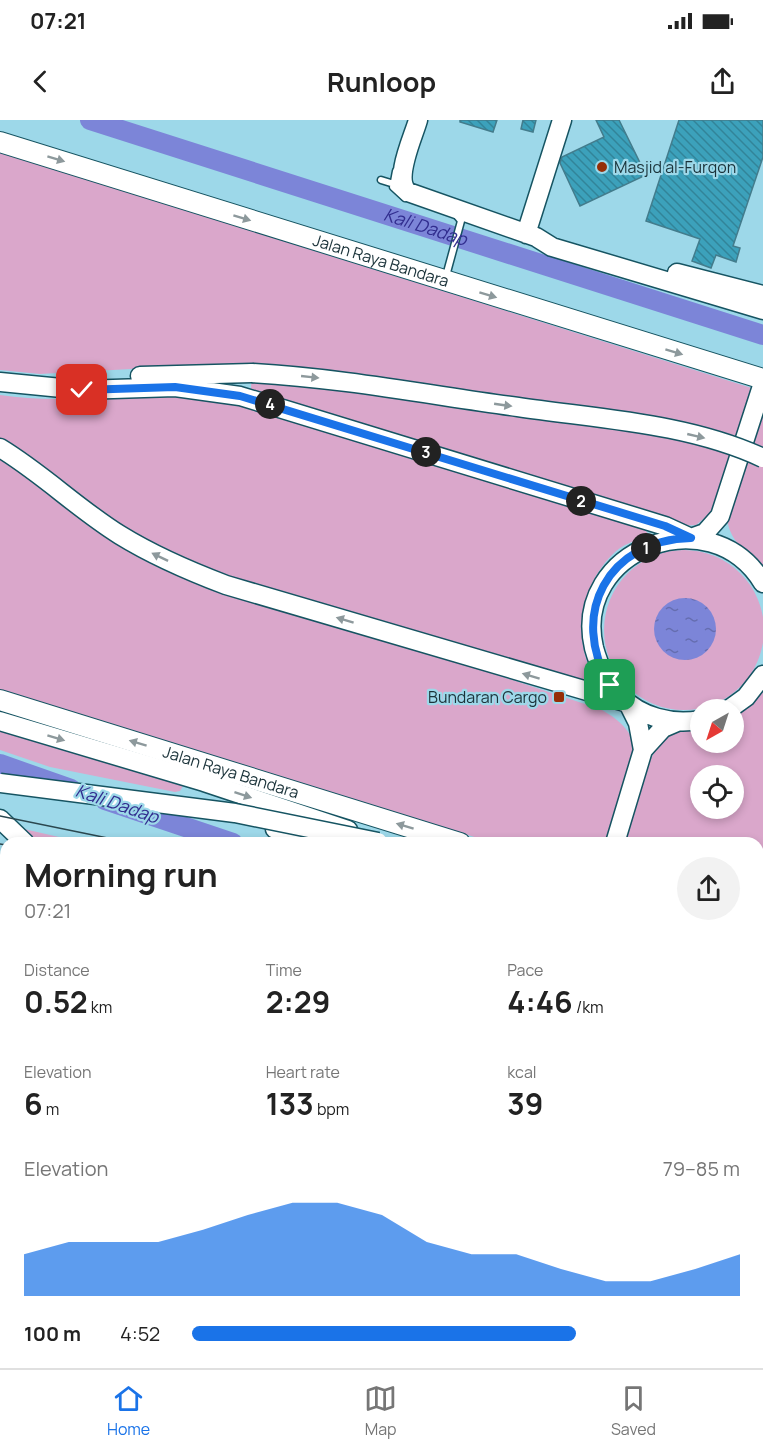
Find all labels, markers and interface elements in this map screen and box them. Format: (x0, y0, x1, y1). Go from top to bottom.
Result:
text: 07:21 (30, 6, 87, 36)
text: Runloop (327, 63, 436, 100)
icon: back (24, 65, 57, 98)
icon: share (706, 65, 739, 98)
one-way arrow (47, 155, 65, 164)
place label: Masjid al-Furqon (614, 156, 736, 178)
marker: Masjid al-Furqon (595, 160, 609, 174)
water label: Kali Dadap (381, 202, 472, 251)
one-way arrow (233, 214, 251, 223)
street label: Jalan Raya Bandara (310, 229, 452, 292)
one-way arrow (479, 291, 497, 300)
one-way arrow (665, 348, 683, 357)
pin (56, 364, 107, 415)
one-way arrow (301, 372, 320, 382)
icon: check (65, 373, 98, 406)
pin: 4 (255, 389, 285, 419)
text: 4 (265, 393, 275, 415)
one-way arrow (494, 401, 513, 410)
one-way arrow (686, 432, 705, 441)
pin: 3 (411, 437, 441, 467)
text: 3 (421, 441, 431, 463)
pin: 2 (566, 486, 596, 516)
text: 2 (576, 490, 586, 512)
pin: 1 (631, 533, 661, 563)
text: 1 (642, 537, 650, 559)
one-way arrow (152, 553, 169, 562)
one-way arrow (336, 615, 354, 624)
pin (584, 659, 635, 710)
icon: arrive (593, 668, 626, 701)
one-way arrow (522, 671, 540, 680)
place label: Bundaran Cargo (428, 686, 547, 708)
marker: Bundaran Cargo (552, 690, 566, 704)
north arrow (690, 699, 744, 753)
map controls (690, 699, 744, 819)
one-way arrow (47, 734, 65, 743)
one-way arrow (129, 738, 147, 747)
street label: Jalan Raya Bandara (160, 740, 302, 803)
button: locate (690, 765, 744, 819)
water label: Kali Dadap (73, 778, 163, 829)
one-way arrow (234, 790, 252, 800)
one-way arrow (396, 821, 414, 830)
text: Morning run (24, 852, 218, 897)
button: share (677, 857, 740, 920)
text: 07:21 (24, 897, 71, 924)
text: Distance (24, 959, 90, 981)
text: Time (266, 959, 302, 981)
text: Pace (507, 959, 543, 981)
text: 0.52 (24, 981, 88, 1022)
text: 2:29 (266, 981, 330, 1022)
text: 4:46 (507, 981, 573, 1022)
text: km (88, 996, 112, 1018)
text: /km (573, 996, 604, 1018)
text: Elevation (24, 1061, 92, 1083)
text: Heart rate (266, 1061, 340, 1083)
text: kcal (507, 1061, 537, 1083)
text: 6 (24, 1083, 43, 1124)
text: 133 (266, 1083, 314, 1124)
text: 39 (507, 1083, 543, 1124)
text: m (43, 1098, 59, 1120)
text: bpm (314, 1098, 349, 1120)
text: Elevation (24, 1155, 108, 1182)
text: 79–85 m (663, 1155, 740, 1182)
text: 100 m (24, 1320, 81, 1347)
text: 4:52 (120, 1320, 160, 1347)
tab: Home (107, 1382, 150, 1440)
tab: Map (364, 1382, 397, 1440)
tab: Saved (611, 1382, 656, 1440)

